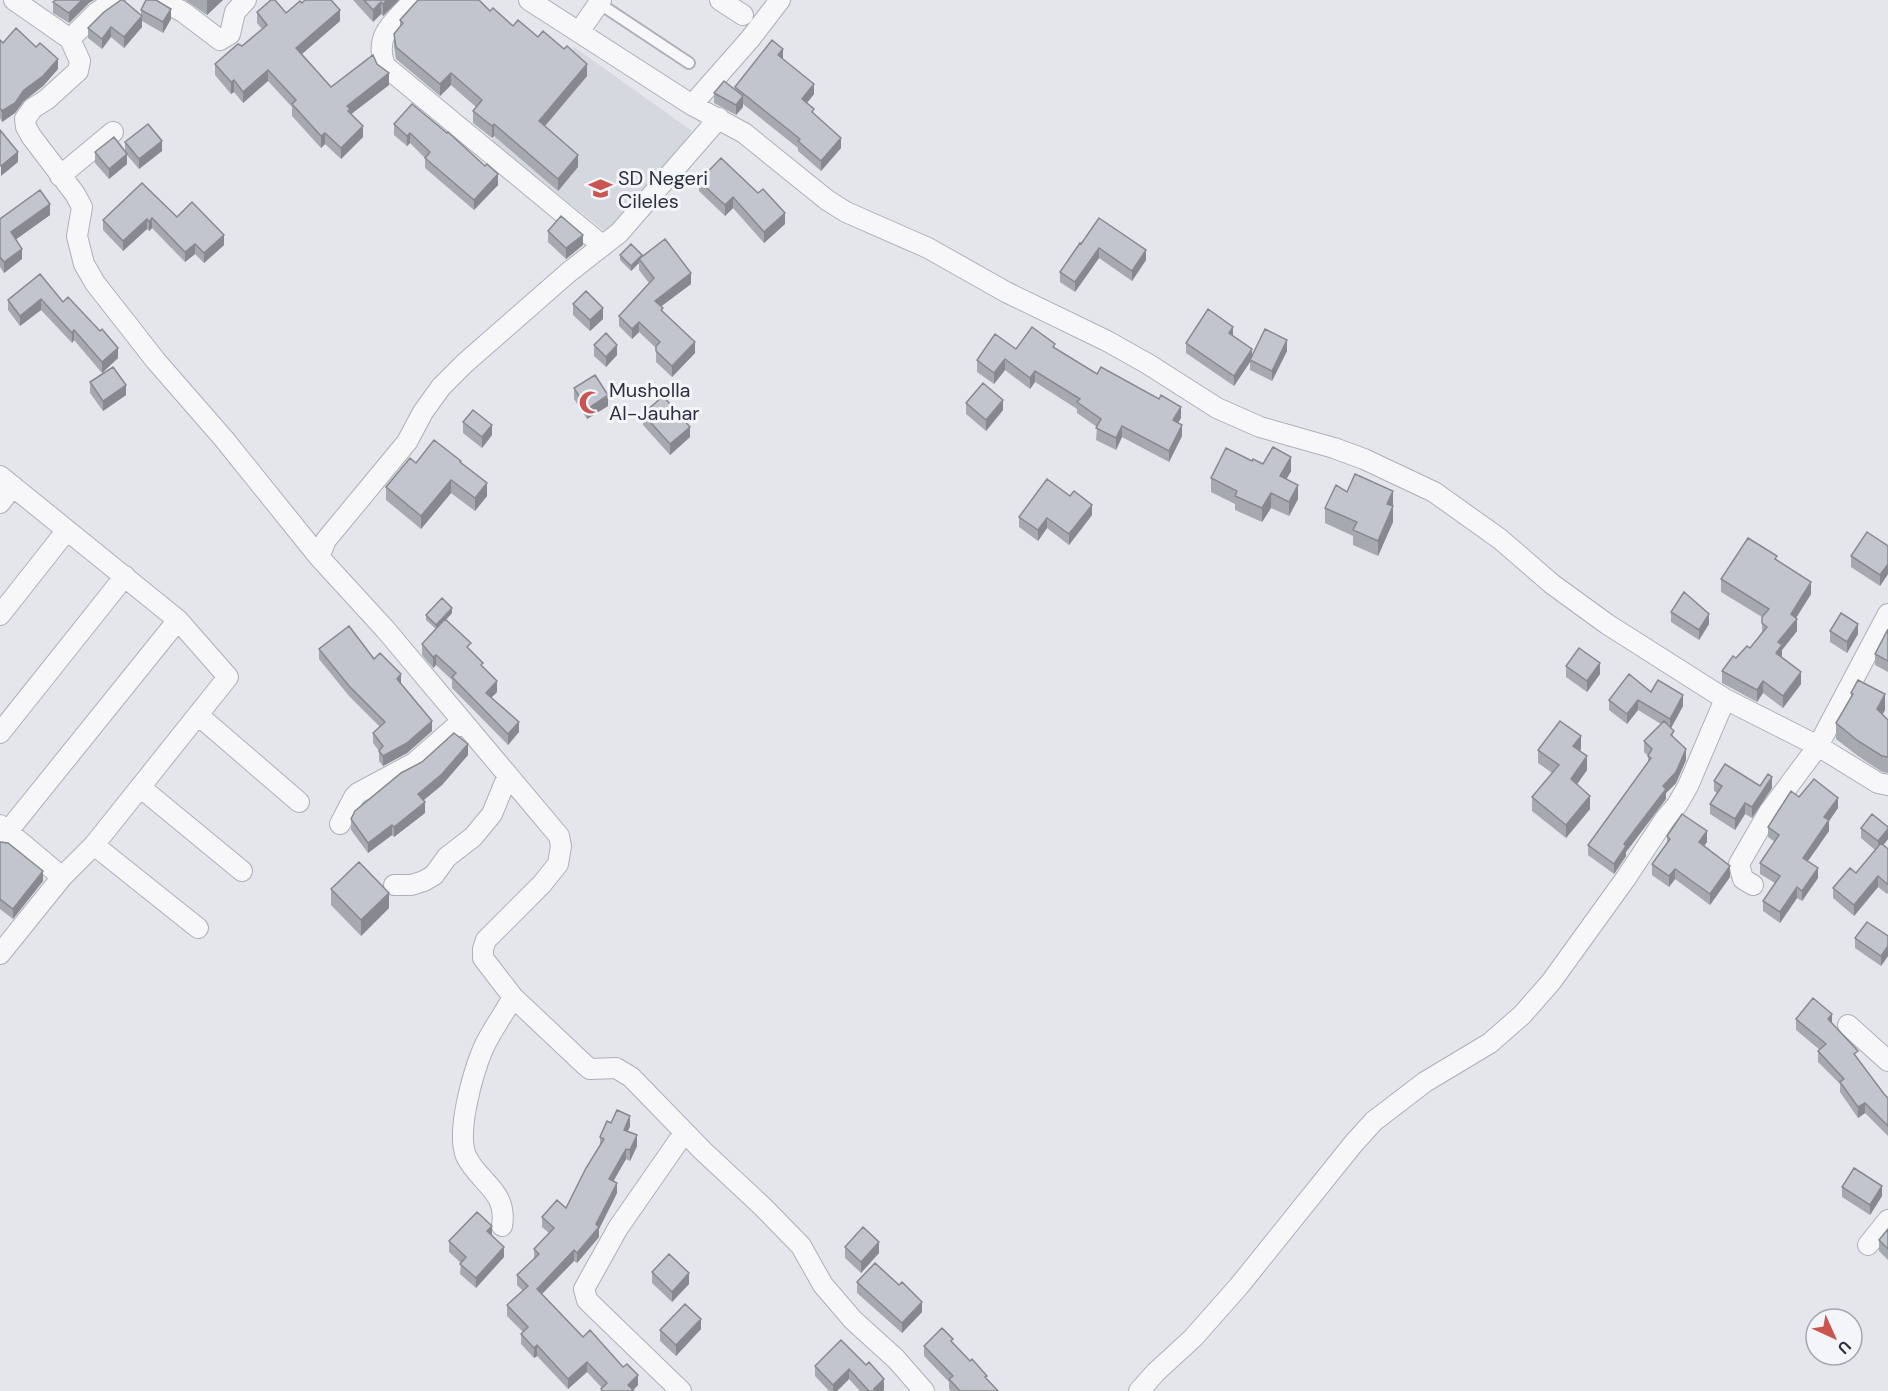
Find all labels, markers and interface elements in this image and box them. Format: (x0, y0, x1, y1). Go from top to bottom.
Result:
place label: SD Negeri Cileles (618, 165, 708, 214)
school or university icon: SD Negeri Cileles (587, 176, 613, 202)
place label: Musholla Al-Jauhar (609, 377, 700, 426)
mosque icon: Musholla Al-Jauhar (578, 389, 604, 415)
north arrow (1804, 1307, 1864, 1367)
text: U (1833, 1336, 1856, 1359)

